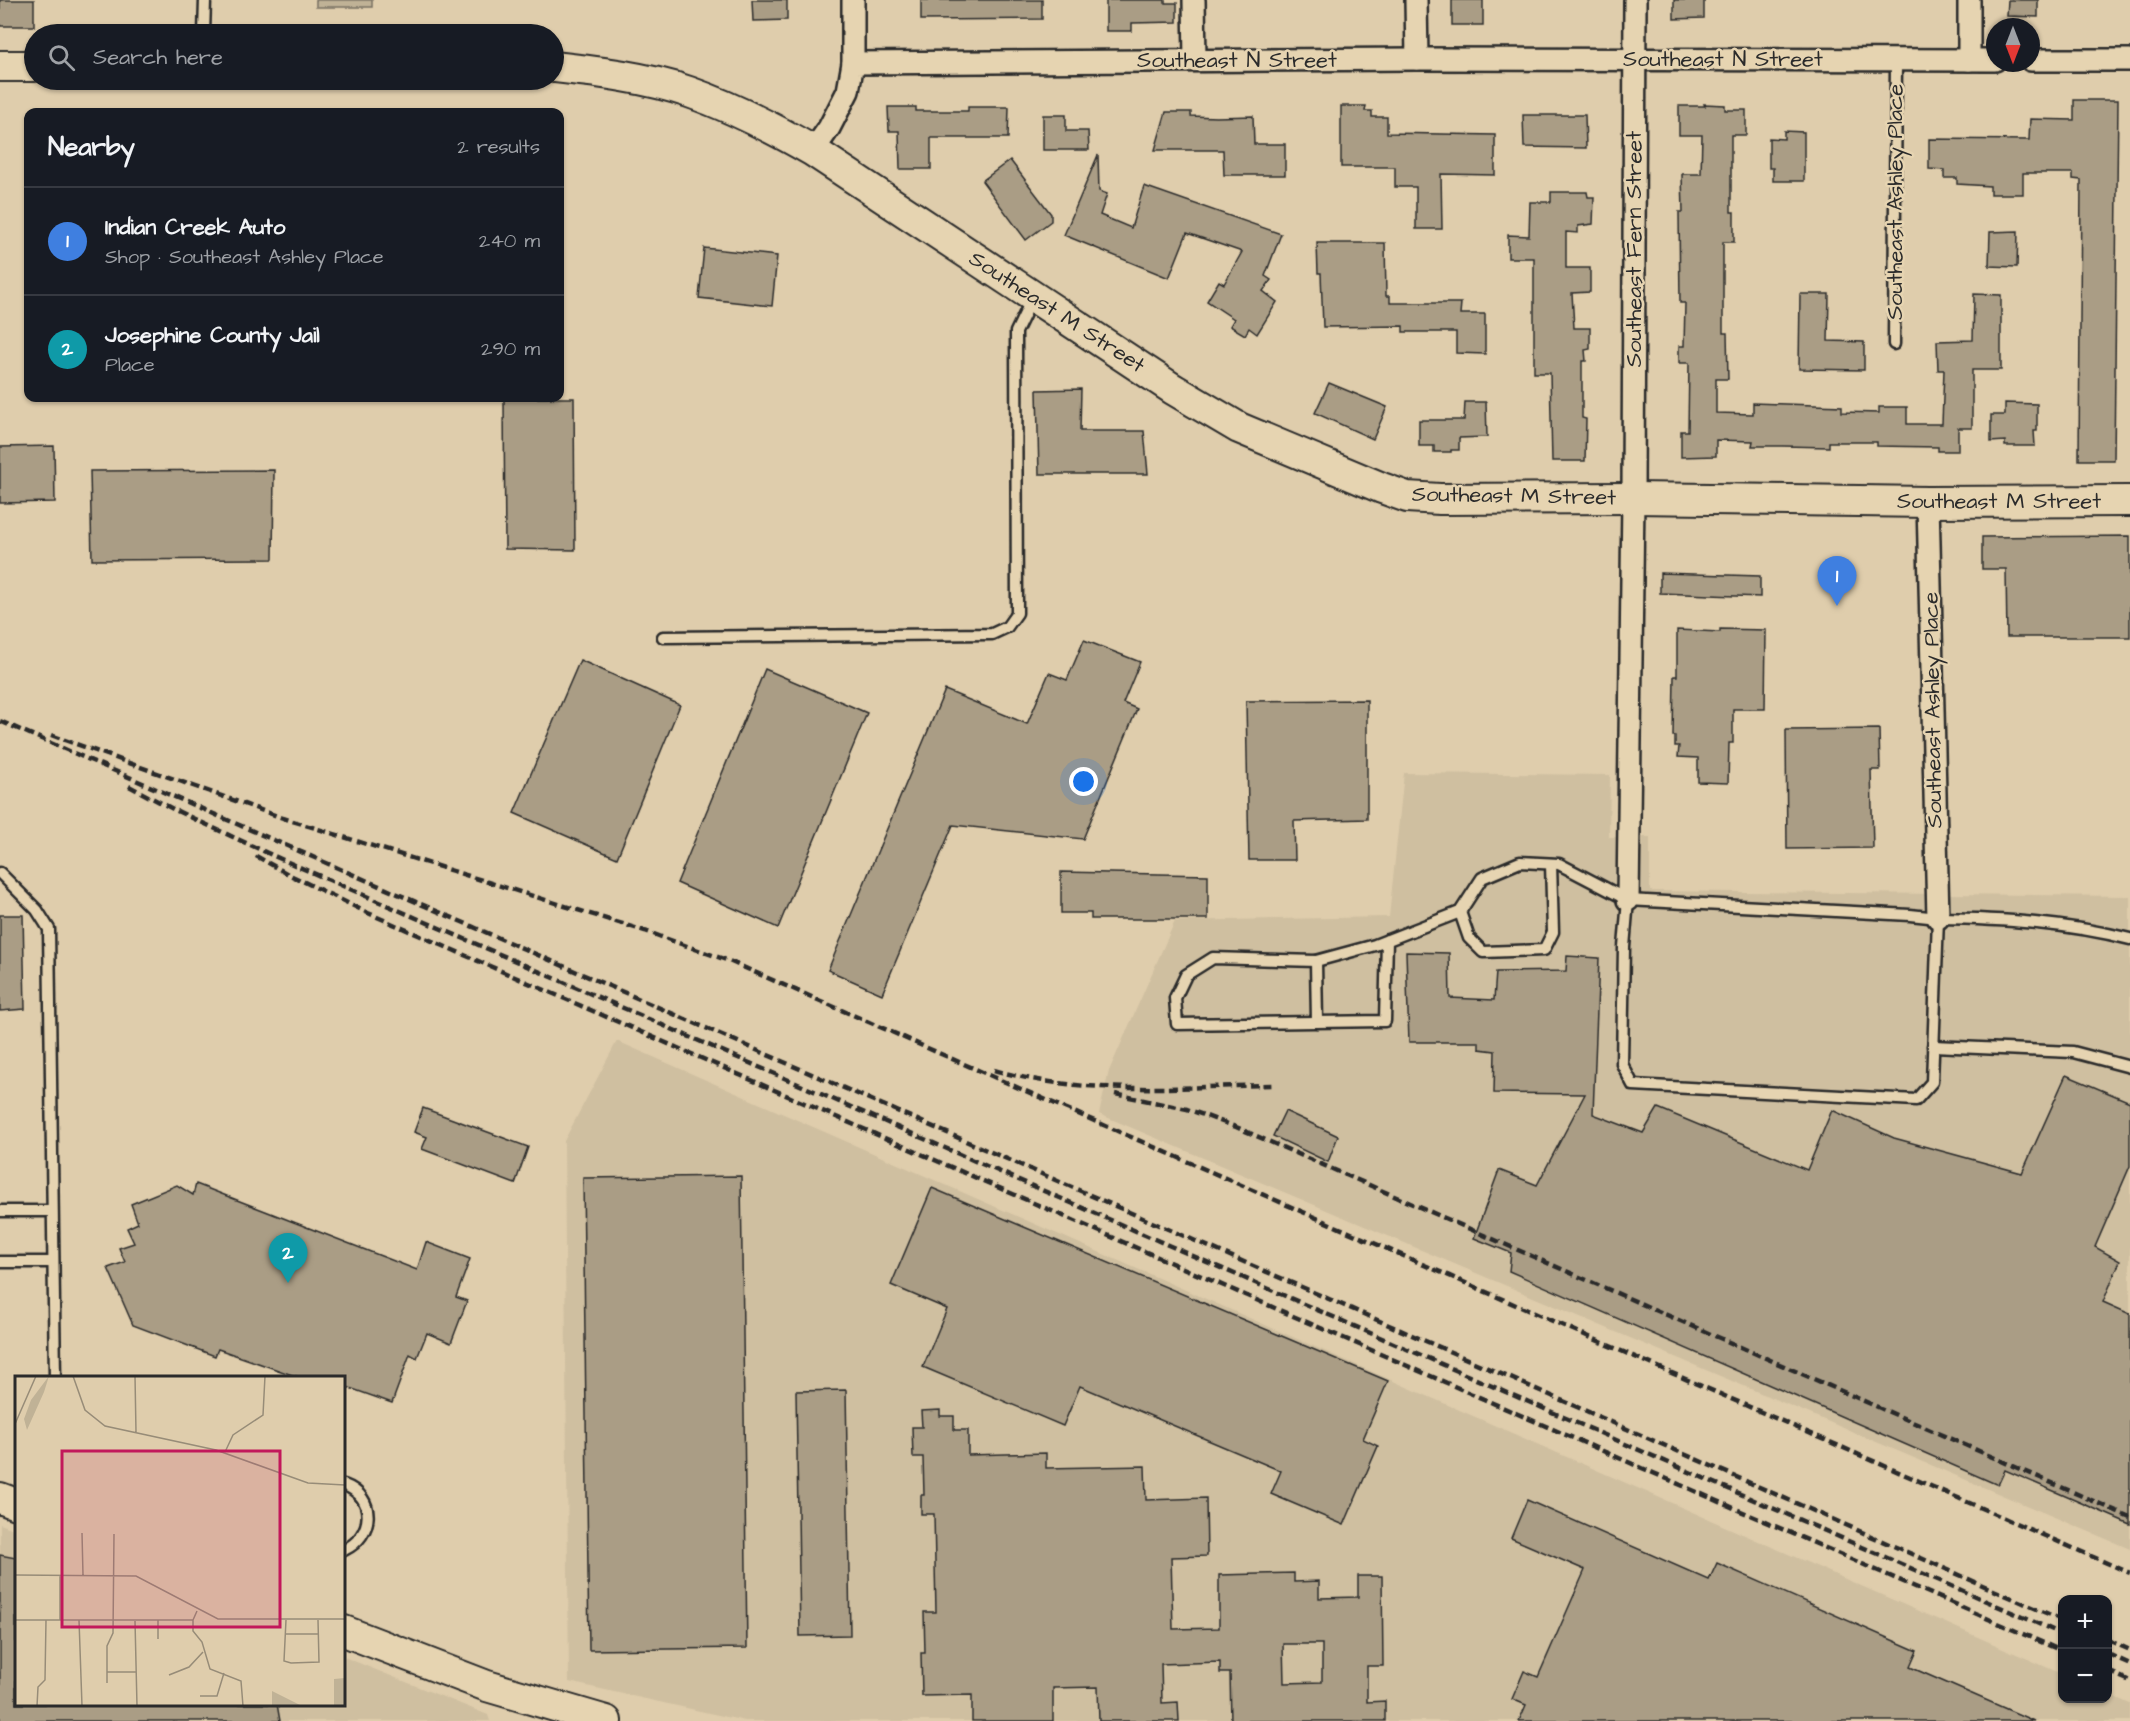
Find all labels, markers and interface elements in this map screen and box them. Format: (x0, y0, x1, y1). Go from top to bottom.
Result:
north arrow (1986, 18, 2040, 72)
search box (24, 24, 564, 90)
icon: search (45, 41, 78, 74)
text: Search here (93, 42, 223, 73)
street label: Southeast N Street (1623, 44, 1823, 75)
street label: Southeast N Street (1137, 45, 1337, 76)
street label: Southeast Ashley Place (1880, 84, 1912, 320)
text: Nearby (48, 129, 135, 165)
street label: Southeast Fern Street (1619, 131, 1650, 367)
text: 2 results (457, 133, 540, 161)
text: Indian Creek Auto (105, 212, 285, 243)
text: 1 (66, 227, 69, 255)
text: 240 m (479, 227, 540, 255)
text: Shop · Southeast Ashley Place (105, 243, 384, 271)
street label: Southeast M Street (963, 243, 1151, 381)
text: Josephine County Jail (105, 320, 320, 351)
text: 2 (62, 335, 73, 363)
text: 290 m (481, 335, 540, 363)
text: Place (105, 351, 155, 379)
street label: Southeast M Street (1412, 479, 1616, 513)
street label: Southeast M Street (1897, 486, 2101, 517)
pin: 1 (1818, 556, 1856, 606)
street label: Southeast Ashley Place (1915, 592, 1952, 828)
your location (1069, 767, 1098, 796)
pin: 2 (268, 1234, 308, 1283)
inset map (15, 1376, 345, 1706)
map controls (2058, 1595, 2112, 1703)
button: + (2058, 1595, 2112, 1649)
button: − (2058, 1649, 2112, 1703)

